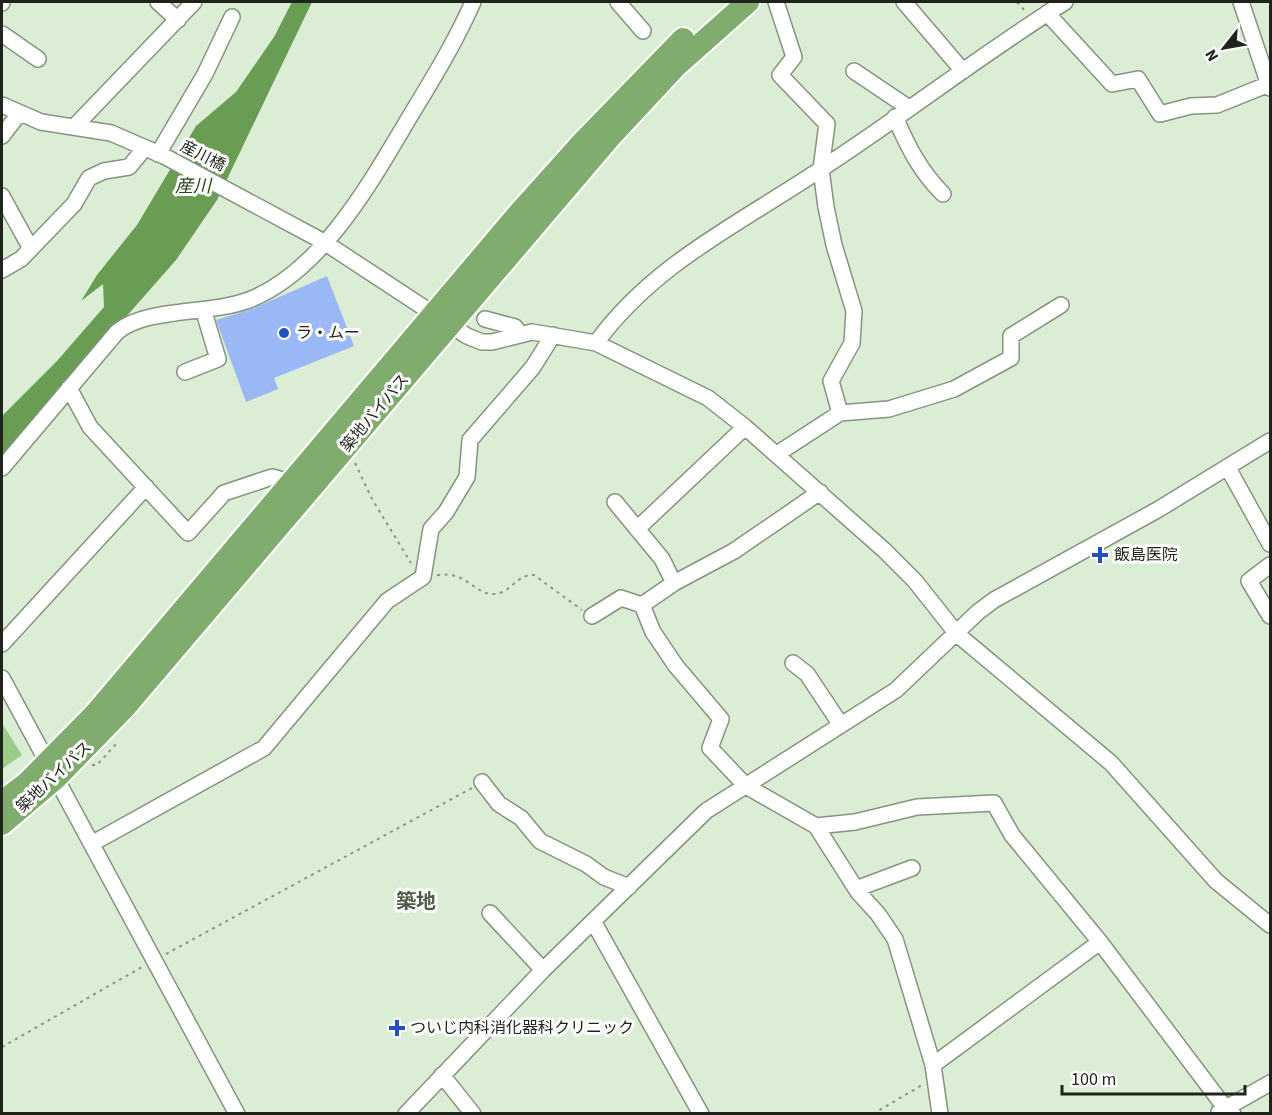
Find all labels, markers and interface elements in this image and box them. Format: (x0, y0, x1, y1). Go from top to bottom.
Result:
north arrow (1194, 18, 1254, 78)
text: N (1200, 45, 1224, 65)
street label: 産川橋 (177, 135, 229, 177)
water label: 産川 (175, 174, 213, 199)
place label: ラ・ムー (296, 322, 360, 344)
marker: ラ・ムー (277, 326, 291, 340)
street label: 築地バイパス (336, 369, 414, 457)
place label: 飯島医院 (1114, 544, 1178, 566)
marker: 飯島医院 (1091, 546, 1109, 564)
street label: 築地バイパス (12, 736, 96, 818)
district label: 築地 (396, 888, 436, 916)
place label: ついじ内科消化器科クリニック (410, 1017, 634, 1039)
marker: ついじ内科消化器科クリニック (388, 1019, 406, 1037)
scale bar (1062, 1058, 1245, 1096)
text: 100 m (1071, 1067, 1116, 1092)

